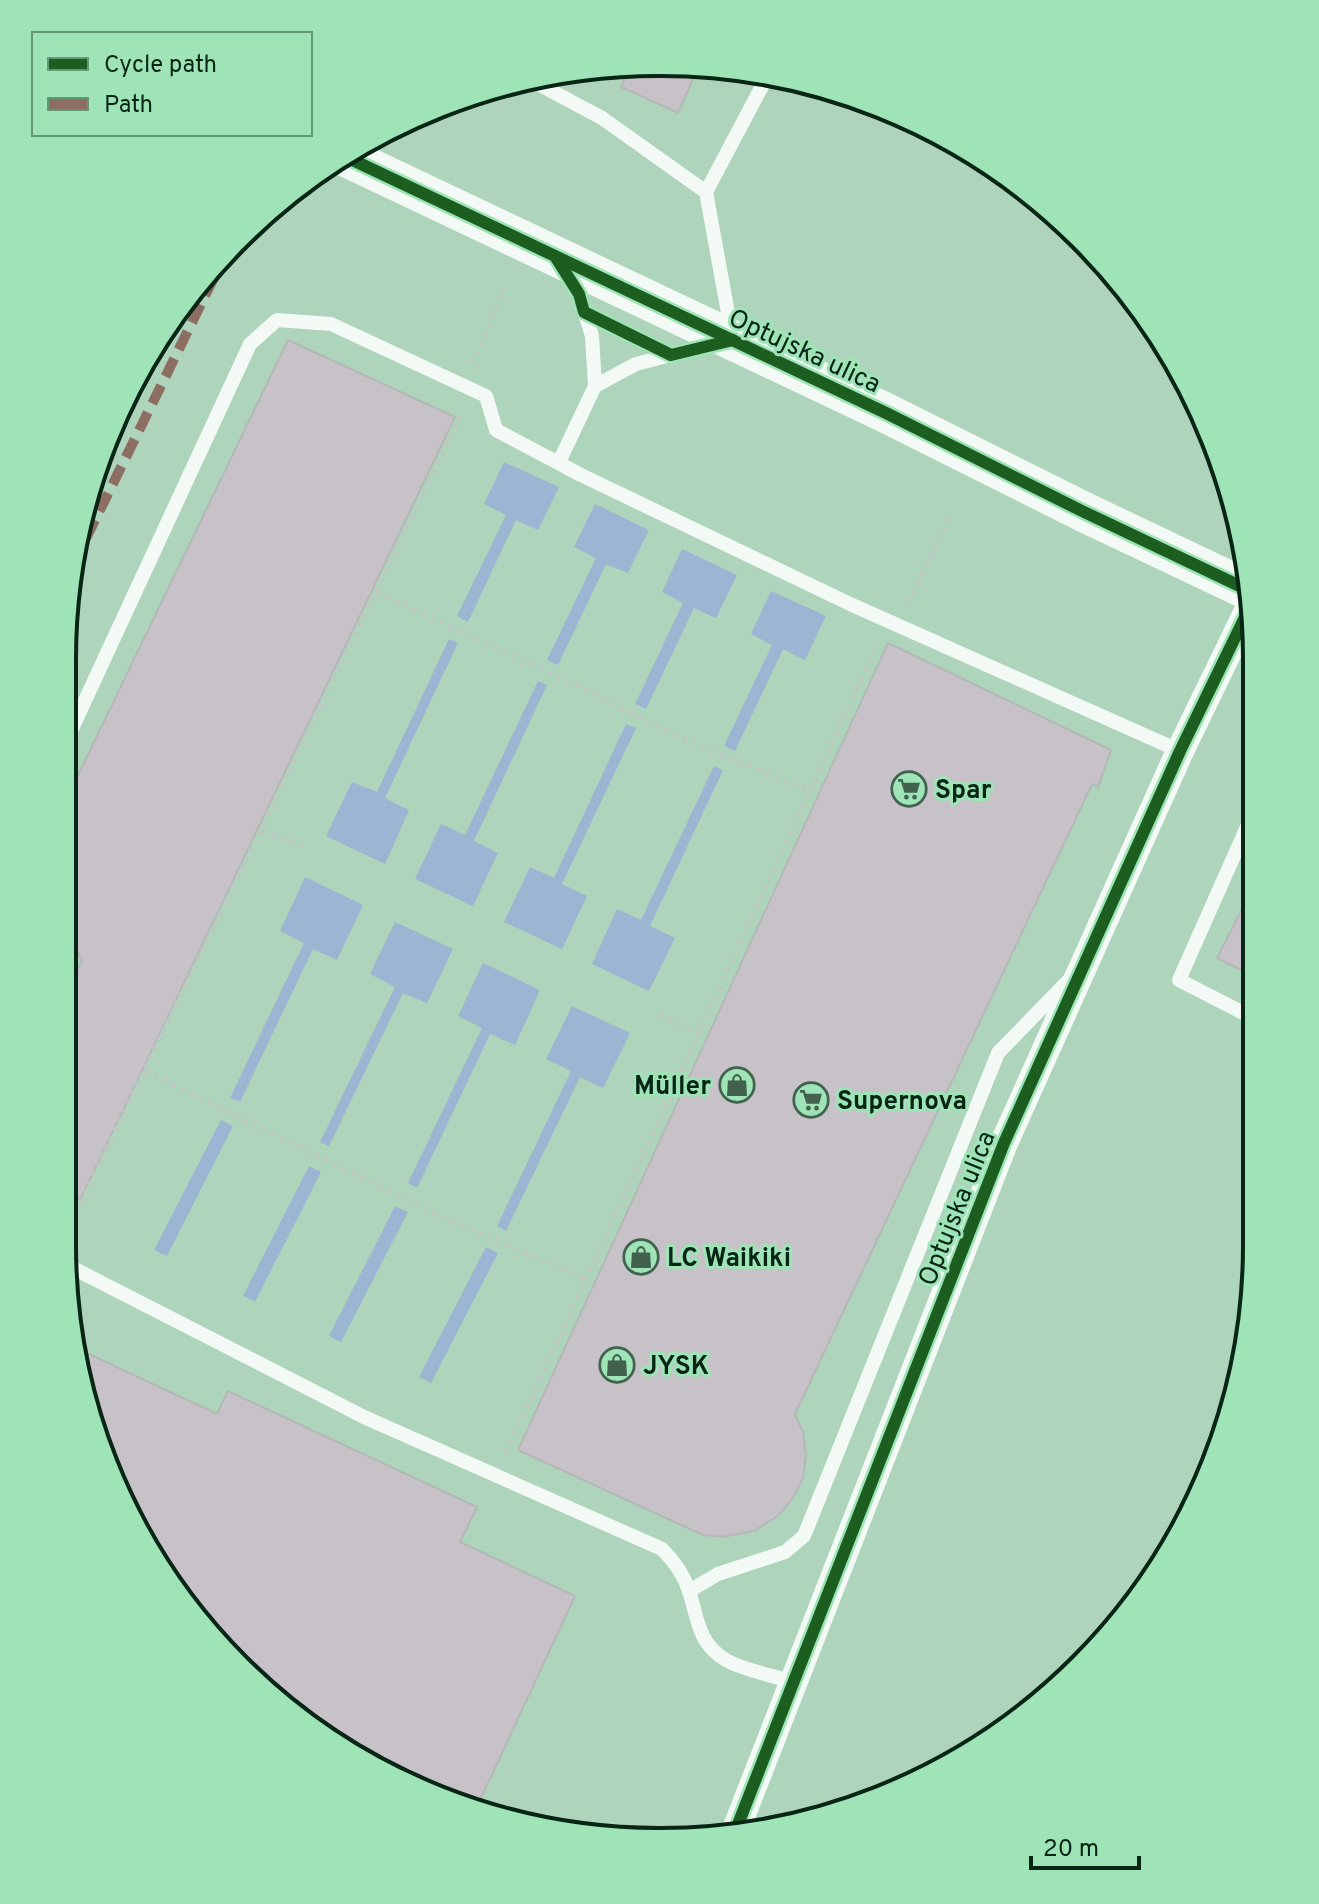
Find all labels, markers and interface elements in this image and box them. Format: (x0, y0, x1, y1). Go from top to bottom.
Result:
legend (32, 32, 312, 136)
text: Cycle path (104, 51, 217, 81)
text: Path (104, 91, 153, 121)
street label: Optujska ulica (722, 303, 885, 402)
supermarket icon: Spar (890, 770, 928, 808)
place label: Spar (935, 775, 992, 808)
shop icon: Müller (718, 1066, 756, 1104)
place label: Müller (634, 1071, 711, 1104)
supermarket icon: Supernova (792, 1081, 830, 1119)
place label: Supernova (837, 1086, 967, 1119)
street label: Optujska ulica (912, 1127, 1004, 1291)
shop icon: LC Waikiki (622, 1238, 660, 1276)
place label: LC Waikiki (667, 1243, 791, 1276)
shop icon: JYSK (598, 1346, 636, 1384)
place label: JYSK (643, 1351, 709, 1384)
scale bar (1031, 1820, 1139, 1870)
text: 20 m (1043, 1835, 1099, 1865)

